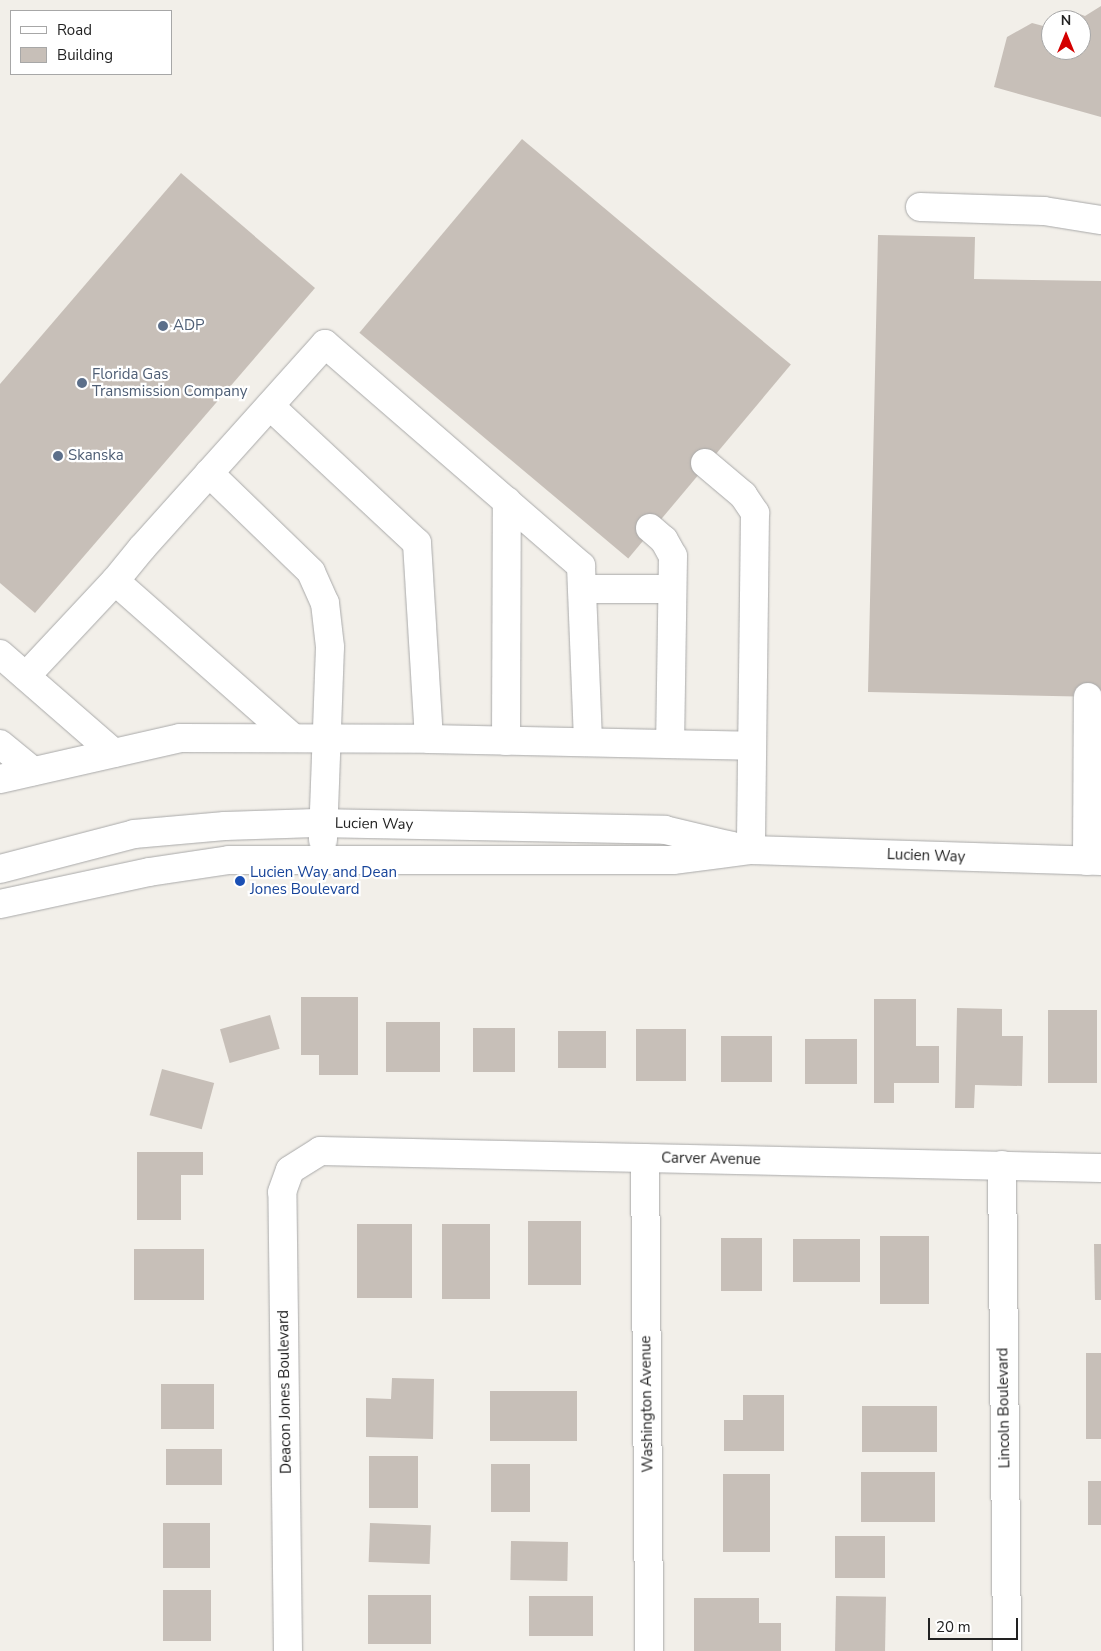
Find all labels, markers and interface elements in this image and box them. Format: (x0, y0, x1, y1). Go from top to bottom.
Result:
legend (10, 10, 172, 75)
north arrow (1041, 10, 1091, 60)
text: N (1061, 11, 1071, 30)
text: Road (57, 20, 92, 40)
text: Building (57, 45, 113, 65)
place label: ADP (173, 317, 205, 335)
marker: ADP (157, 320, 169, 332)
place label: Florida Gas Transmission Company (92, 365, 247, 400)
marker: Florida Gas Transmission Company (76, 377, 88, 389)
place label: Skanska (68, 447, 124, 465)
marker: Skanska (52, 450, 64, 462)
street label: Lucien Way (335, 814, 413, 834)
street label: Lucien Way (886, 846, 966, 866)
place label: Lucien Way and Dean Jones Boulevard (250, 863, 397, 898)
marker: Lucien Way and Dean Jones Boulevard (234, 875, 246, 887)
street label: Carver Avenue (661, 1149, 761, 1169)
street label: Deacon Jones Boulevard (275, 1310, 295, 1474)
street label: Washington Avenue (637, 1335, 657, 1473)
street label: Lincoln Boulevard (994, 1347, 1014, 1469)
scale bar (931, 1608, 1021, 1640)
text: 20 m (936, 1617, 971, 1637)

